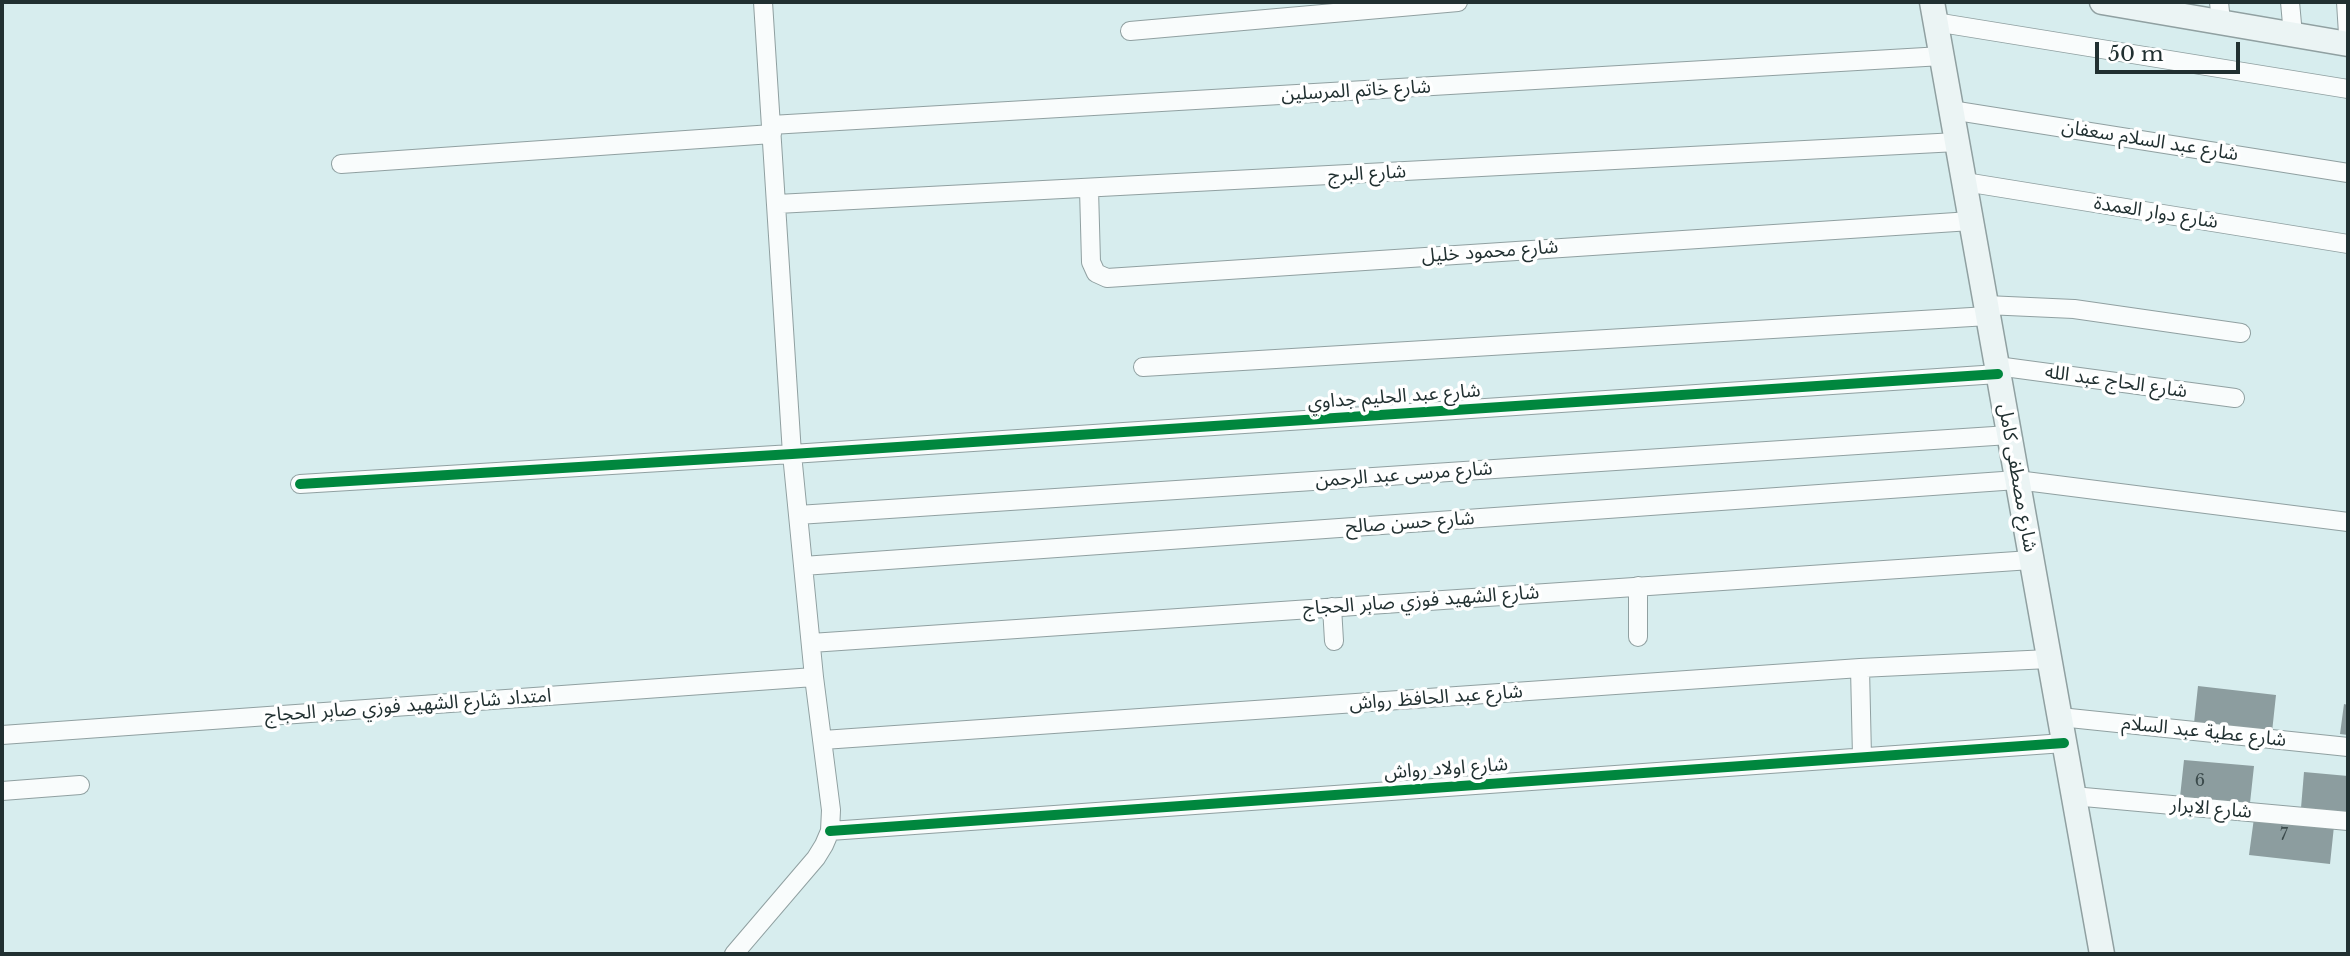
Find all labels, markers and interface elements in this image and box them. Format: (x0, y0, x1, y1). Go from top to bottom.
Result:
scale bar (2098, 28, 2243, 72)
text: 50 m (2108, 41, 2163, 67)
street label: شارع خاتم المرسلين (1281, 76, 1431, 106)
street label: شارع عبد السلام سعفان (2060, 116, 2240, 166)
street label: شارع البرج (1327, 161, 1407, 187)
street label: شارع دوار العمدة (2092, 192, 2220, 234)
street label: شارع محمود خليل (1421, 236, 1559, 268)
street label: شارع الحاج عبد الله (2044, 361, 2188, 403)
street label: شارع عبد الحليم جداوي (1307, 380, 1481, 414)
street label: شارع مصطفى كامل (1993, 402, 2041, 554)
street label: شارع مرسى عبد الرحمن (1315, 457, 1493, 493)
street label: شارع حسن صالح (1345, 507, 1475, 539)
street label: شارع الشهيد فوزي صابر الحجاج (1302, 581, 1540, 621)
street label: شارع عبد الحافظ رواش (1348, 681, 1524, 715)
street label: امتداد شارع الشهيد فوزي صابر الحجاج (264, 685, 552, 727)
street label: شارع عطية عبد السلام (2121, 712, 2287, 752)
street label: شارع اولاد رواش (1383, 753, 1509, 785)
house number: 6 (2195, 771, 2205, 791)
street label: شارع الابرار (2169, 794, 2253, 824)
house number: 7 (2280, 825, 2288, 845)

